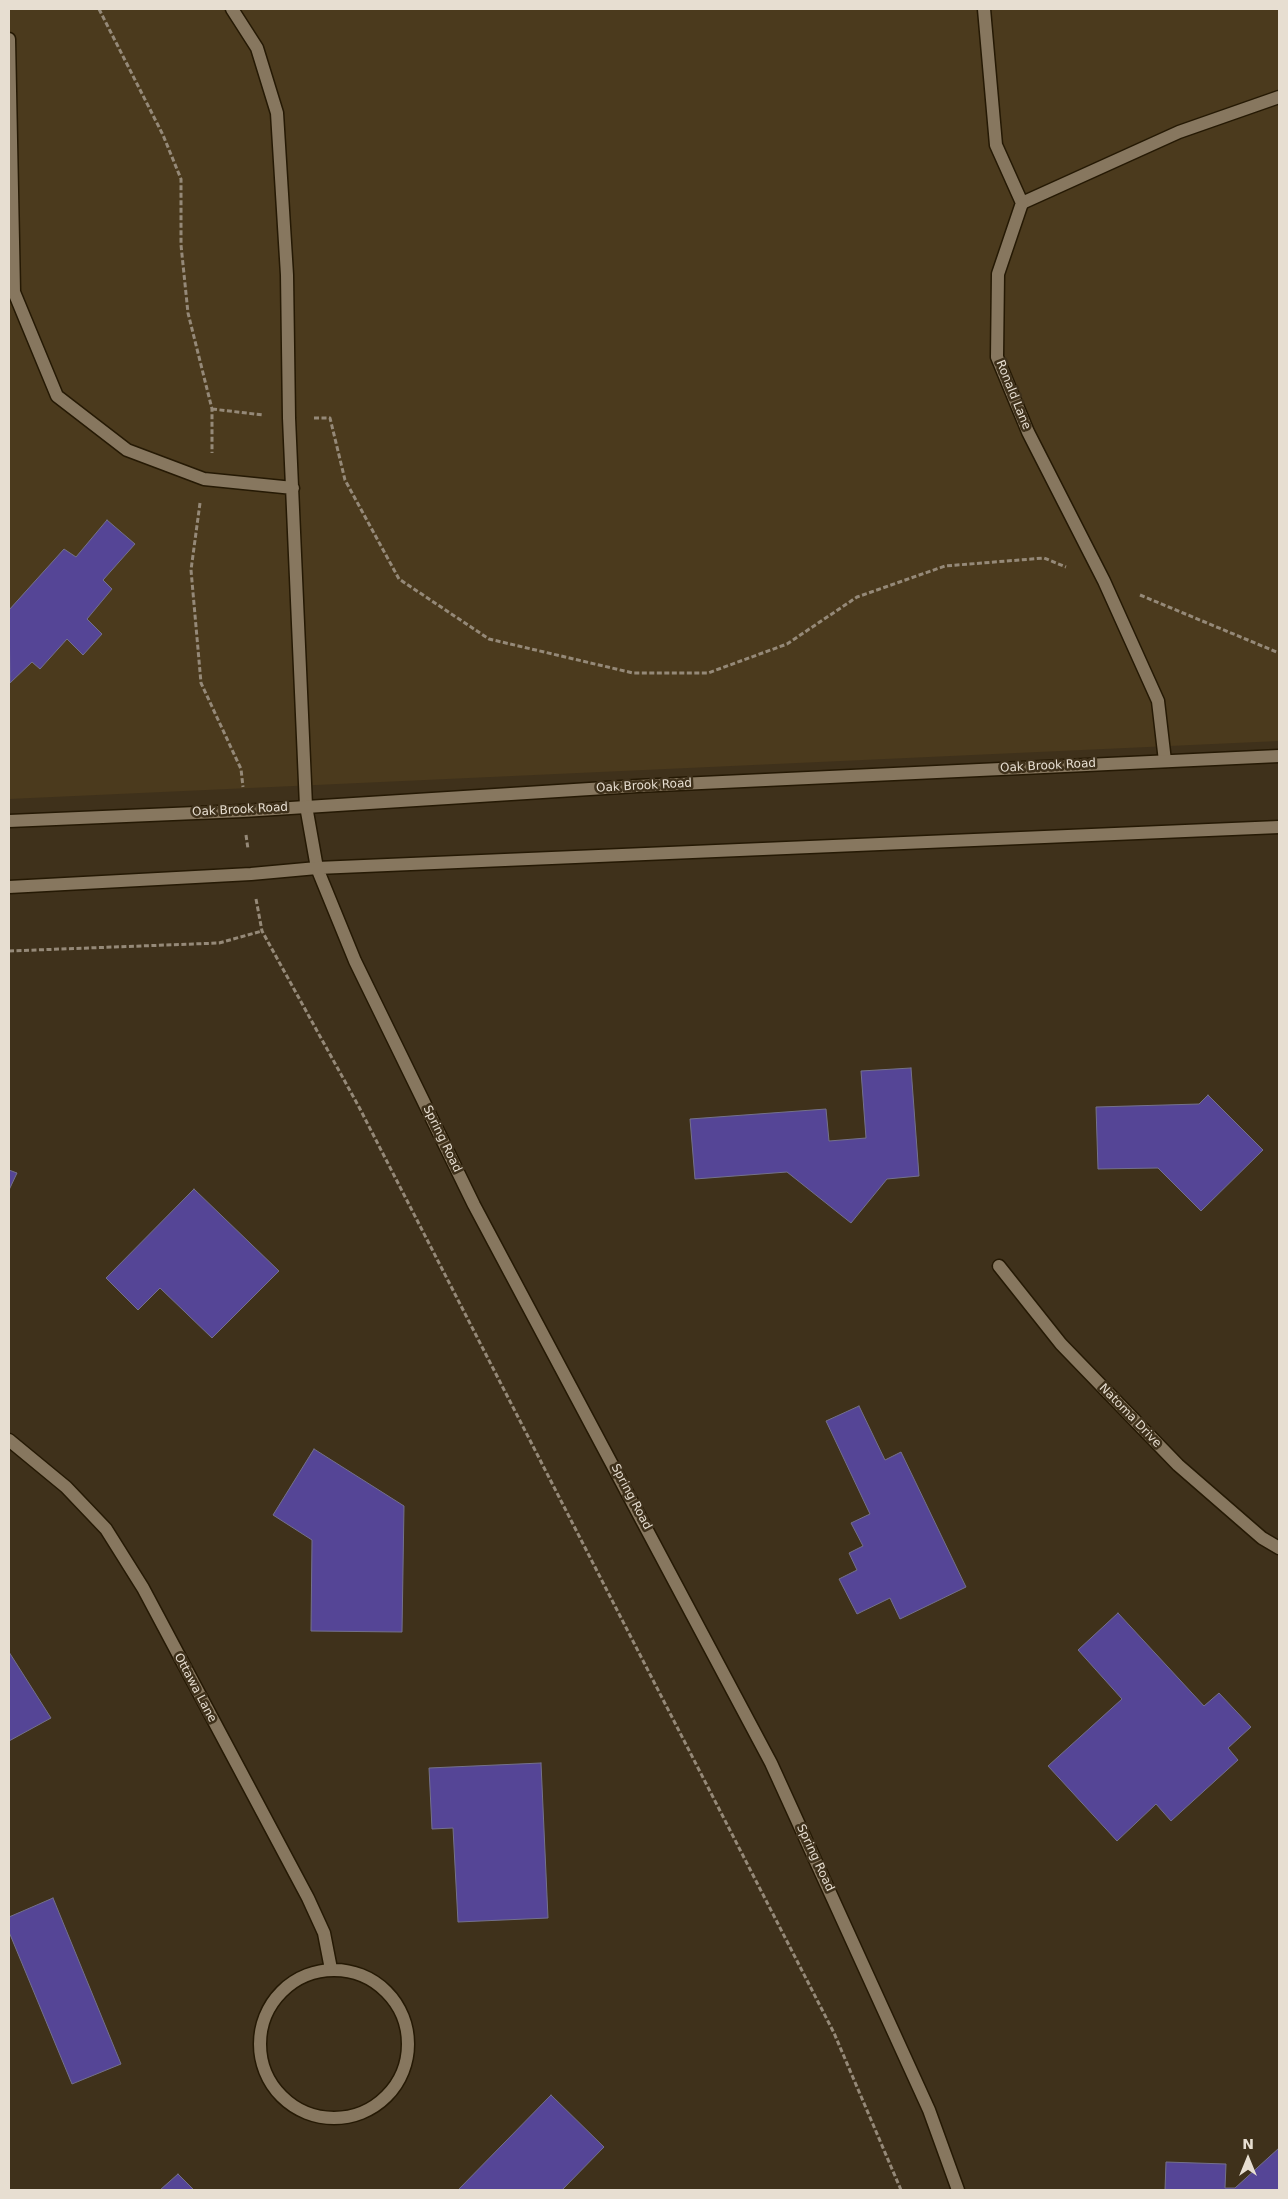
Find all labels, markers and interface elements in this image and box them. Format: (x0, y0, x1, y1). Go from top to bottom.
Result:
street label: Ronald Lane (992, 358, 1034, 432)
street label: Oak Brook Road (1000, 756, 1096, 776)
street label: Oak Brook Road (596, 776, 692, 796)
street label: Oak Brook Road (192, 800, 288, 820)
street label: Spring Road (420, 1103, 464, 1175)
street label: Natoma Drive (1096, 1381, 1164, 1451)
street label: Spring Road (608, 1462, 654, 1532)
street label: Ottawa Lane (171, 1651, 219, 1725)
street label: Spring Road (793, 1822, 837, 1894)
north arrow (1223, 2134, 1273, 2184)
text: N (1242, 2136, 1254, 2152)

